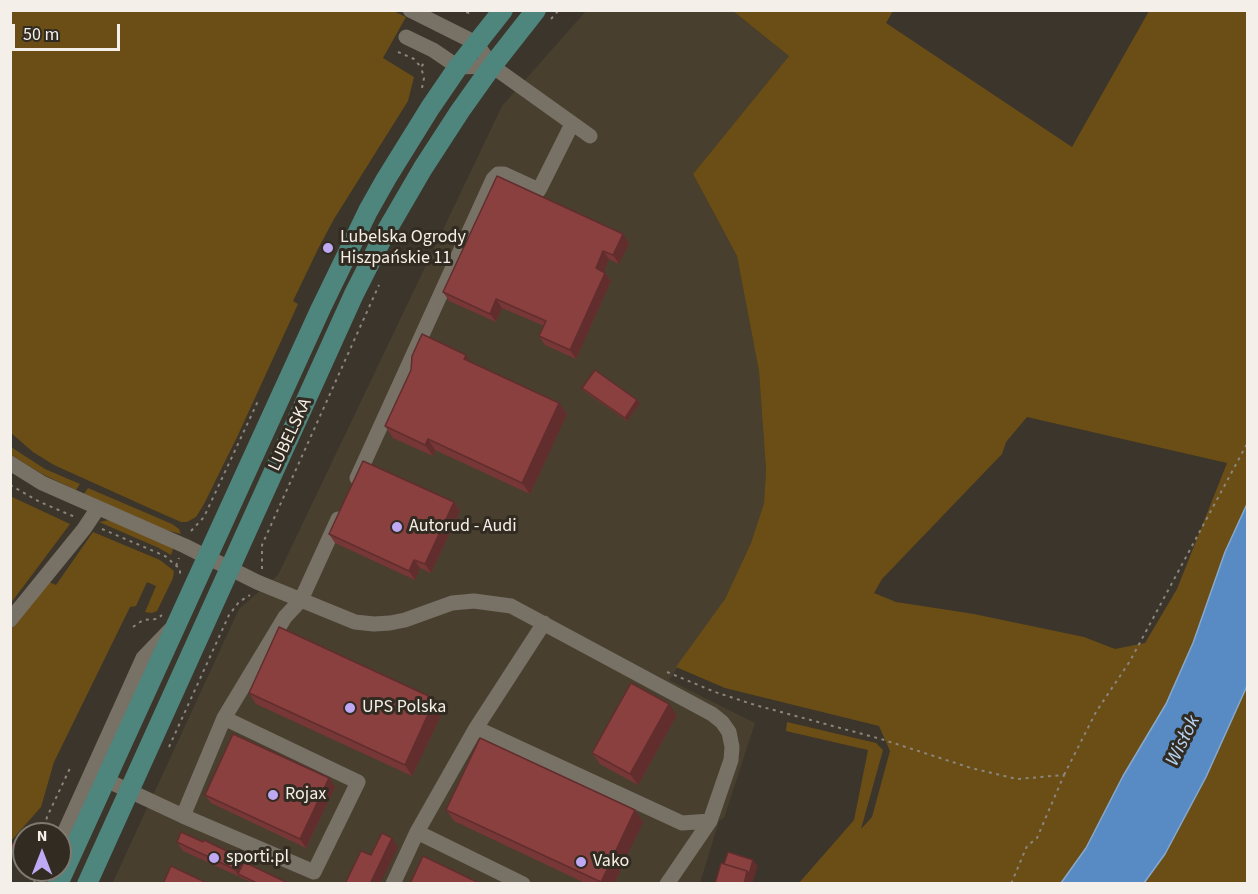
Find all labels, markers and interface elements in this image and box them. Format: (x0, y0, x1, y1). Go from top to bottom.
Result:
scale bar (15, 12, 123, 50)
text: 50 m (23, 22, 59, 47)
place label: Lubelska Ogrody Hiszpańskie 11 (340, 227, 466, 270)
marker: Lubelska Ogrody Hiszpańskie 11 (321, 241, 335, 255)
street label: LUBELSKA (265, 395, 317, 475)
place label: Autorud - Audi (409, 516, 517, 538)
marker: Autorud - Audi (390, 520, 404, 534)
place label: UPS Polska (362, 697, 446, 719)
marker: UPS Polska (343, 701, 357, 715)
water label: Wisłok (1161, 712, 1207, 770)
place label: Rojax (285, 784, 326, 806)
marker: Rojax (266, 788, 280, 802)
north arrow (12, 822, 72, 882)
text: N (37, 825, 47, 847)
place label: sporti.pl (226, 847, 289, 869)
marker: sporti.pl (207, 851, 221, 865)
place label: Vako (593, 851, 629, 873)
marker: Vako (574, 855, 588, 869)

